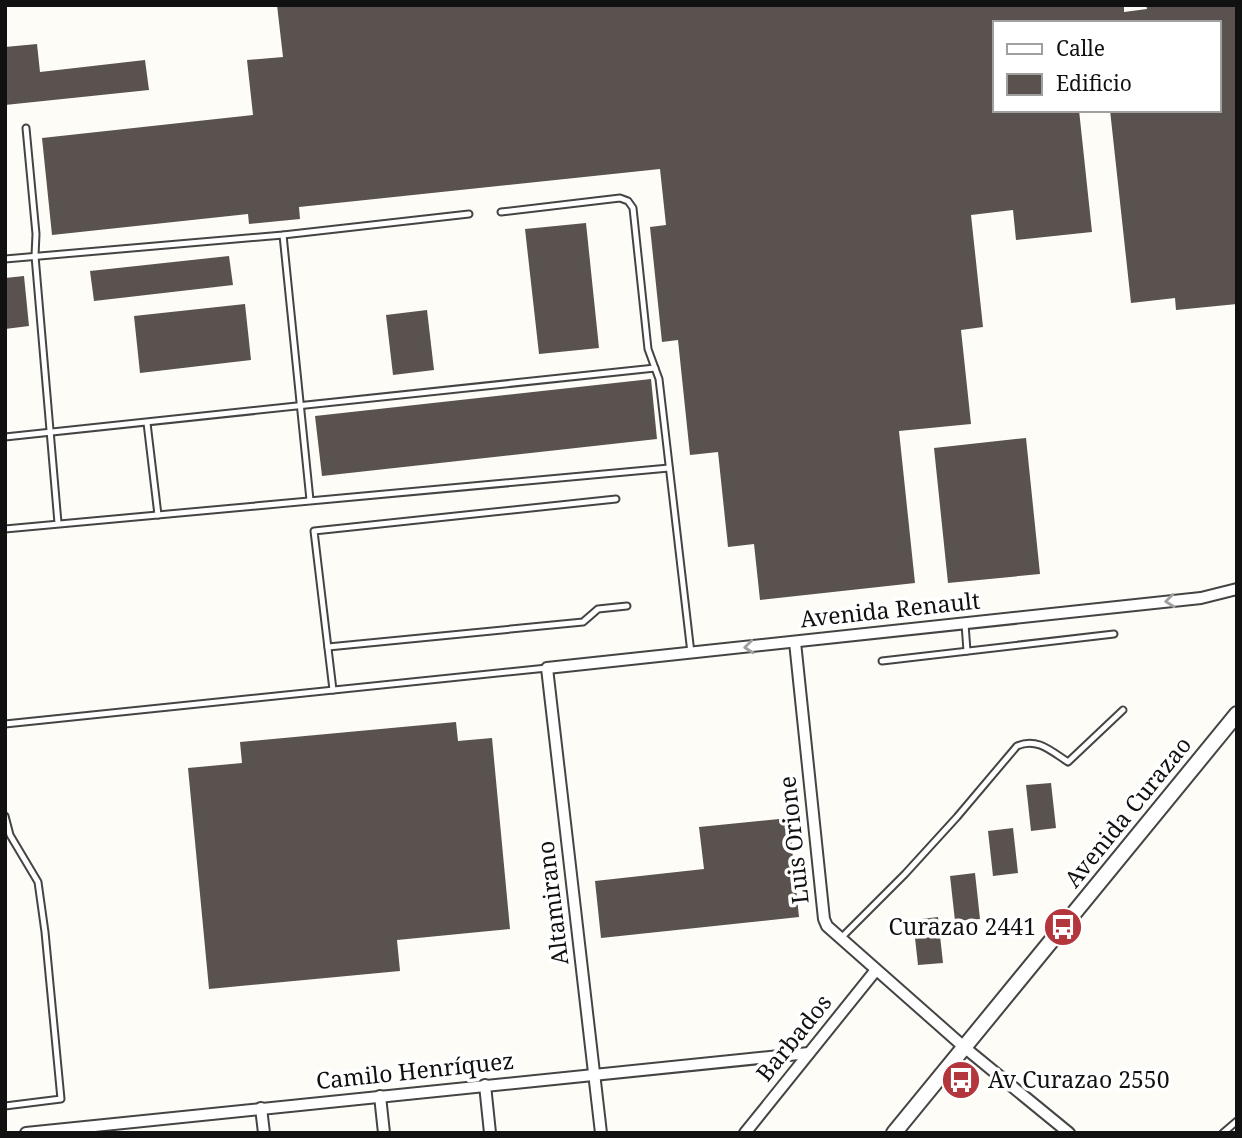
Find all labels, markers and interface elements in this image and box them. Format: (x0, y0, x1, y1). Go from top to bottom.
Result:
legend (993, 21, 1221, 112)
text: Calle (1056, 34, 1105, 62)
text: Edificio (1056, 69, 1132, 97)
street label: Avenida Renault (798, 584, 981, 634)
one-way arrow (1164, 594, 1176, 609)
one-way arrow (743, 639, 755, 654)
street label: Avenida Curazao (1056, 729, 1198, 894)
street label: Luis Orione (770, 775, 816, 906)
street label: Altamirano (529, 839, 576, 967)
bus stop icon: Curazao 2441 (1042, 906, 1084, 948)
place label: Curazao 2441 (889, 910, 1036, 942)
street label: Barbados (748, 987, 838, 1088)
street label: Camilo Henríquez (314, 1044, 515, 1096)
bus stop icon: Av Curazao 2550 (940, 1059, 982, 1101)
place label: Av Curazao 2550 (988, 1063, 1170, 1095)

